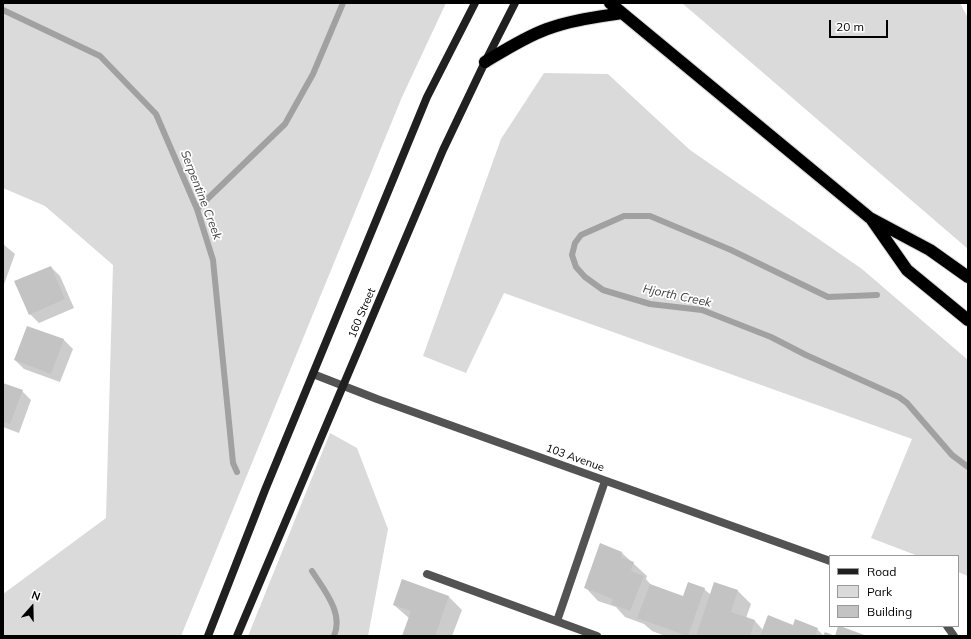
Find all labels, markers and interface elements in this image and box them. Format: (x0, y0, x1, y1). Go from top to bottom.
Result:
scale bar (831, 12, 890, 38)
text: 20 m (836, 19, 864, 34)
water label: Serpentine Creek (177, 148, 225, 242)
water label: Hjorth Creek (641, 282, 713, 310)
street label: 160 Street (346, 286, 378, 340)
street label: 103 Avenue (544, 441, 606, 475)
legend (829, 555, 959, 627)
text: Road (867, 564, 896, 579)
text: Park (867, 584, 892, 599)
north arrow (12, 587, 52, 627)
text: N (30, 588, 42, 604)
text: Building (867, 604, 912, 619)

